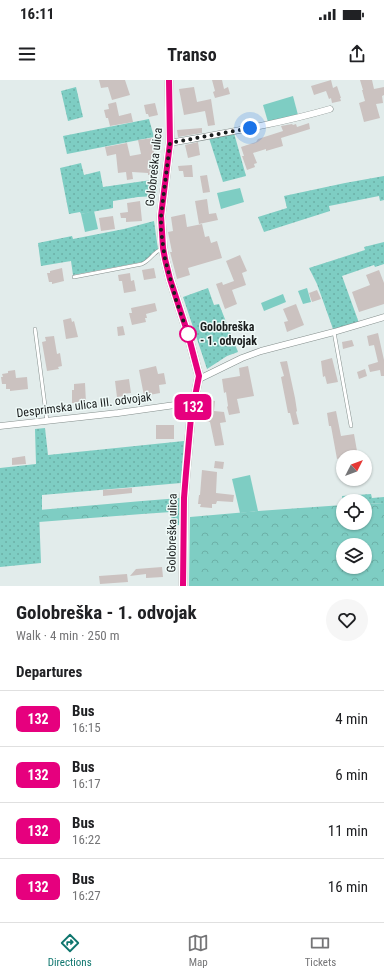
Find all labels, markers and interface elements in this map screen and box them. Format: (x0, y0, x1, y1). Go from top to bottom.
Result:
text: 16:11 (20, 5, 54, 23)
icon: menu (16, 43, 38, 65)
icon: share (346, 43, 368, 65)
text: Transo (167, 44, 217, 65)
your location (240, 118, 260, 138)
street label: Golobreška ulica (143, 127, 165, 207)
place label: Golobreška - 1. odvojak (200, 320, 257, 348)
marker: Golobreška - 1. odvojak (179, 325, 197, 343)
street label: Desprimska ulica III. odvojak (16, 390, 153, 420)
line badge: 132 (170, 394, 216, 420)
text: 132 (182, 399, 204, 415)
north arrow (336, 450, 372, 486)
map controls (336, 450, 372, 574)
street label: Golobreška ulica (164, 493, 180, 573)
button: locate (336, 494, 372, 530)
button: layers (336, 538, 372, 574)
button: heart (326, 599, 368, 641)
text: Golobreška - 1. odvojak (16, 601, 197, 624)
text: Walk · 4 min · 250 m (16, 628, 120, 643)
text: Departures (16, 663, 82, 681)
text: Bus (72, 702, 95, 720)
text: 4 min (335, 710, 368, 728)
text: 132 (27, 711, 49, 727)
text: 16:15 (72, 720, 101, 735)
text: Bus (72, 758, 95, 776)
text: 6 min (335, 766, 368, 784)
text: 132 (27, 767, 49, 783)
text: 16:17 (72, 776, 101, 791)
text: Bus (72, 814, 95, 832)
text: 11 min (328, 822, 368, 840)
text: 132 (27, 823, 49, 839)
text: 16:22 (72, 832, 101, 847)
text: Bus (72, 870, 95, 888)
text: 16 min (328, 878, 368, 896)
text: 132 (27, 879, 49, 895)
text: 16:27 (72, 888, 101, 903)
tab: Directions (48, 932, 92, 969)
tab: Map (187, 932, 209, 969)
tab: Tickets (305, 932, 336, 969)

